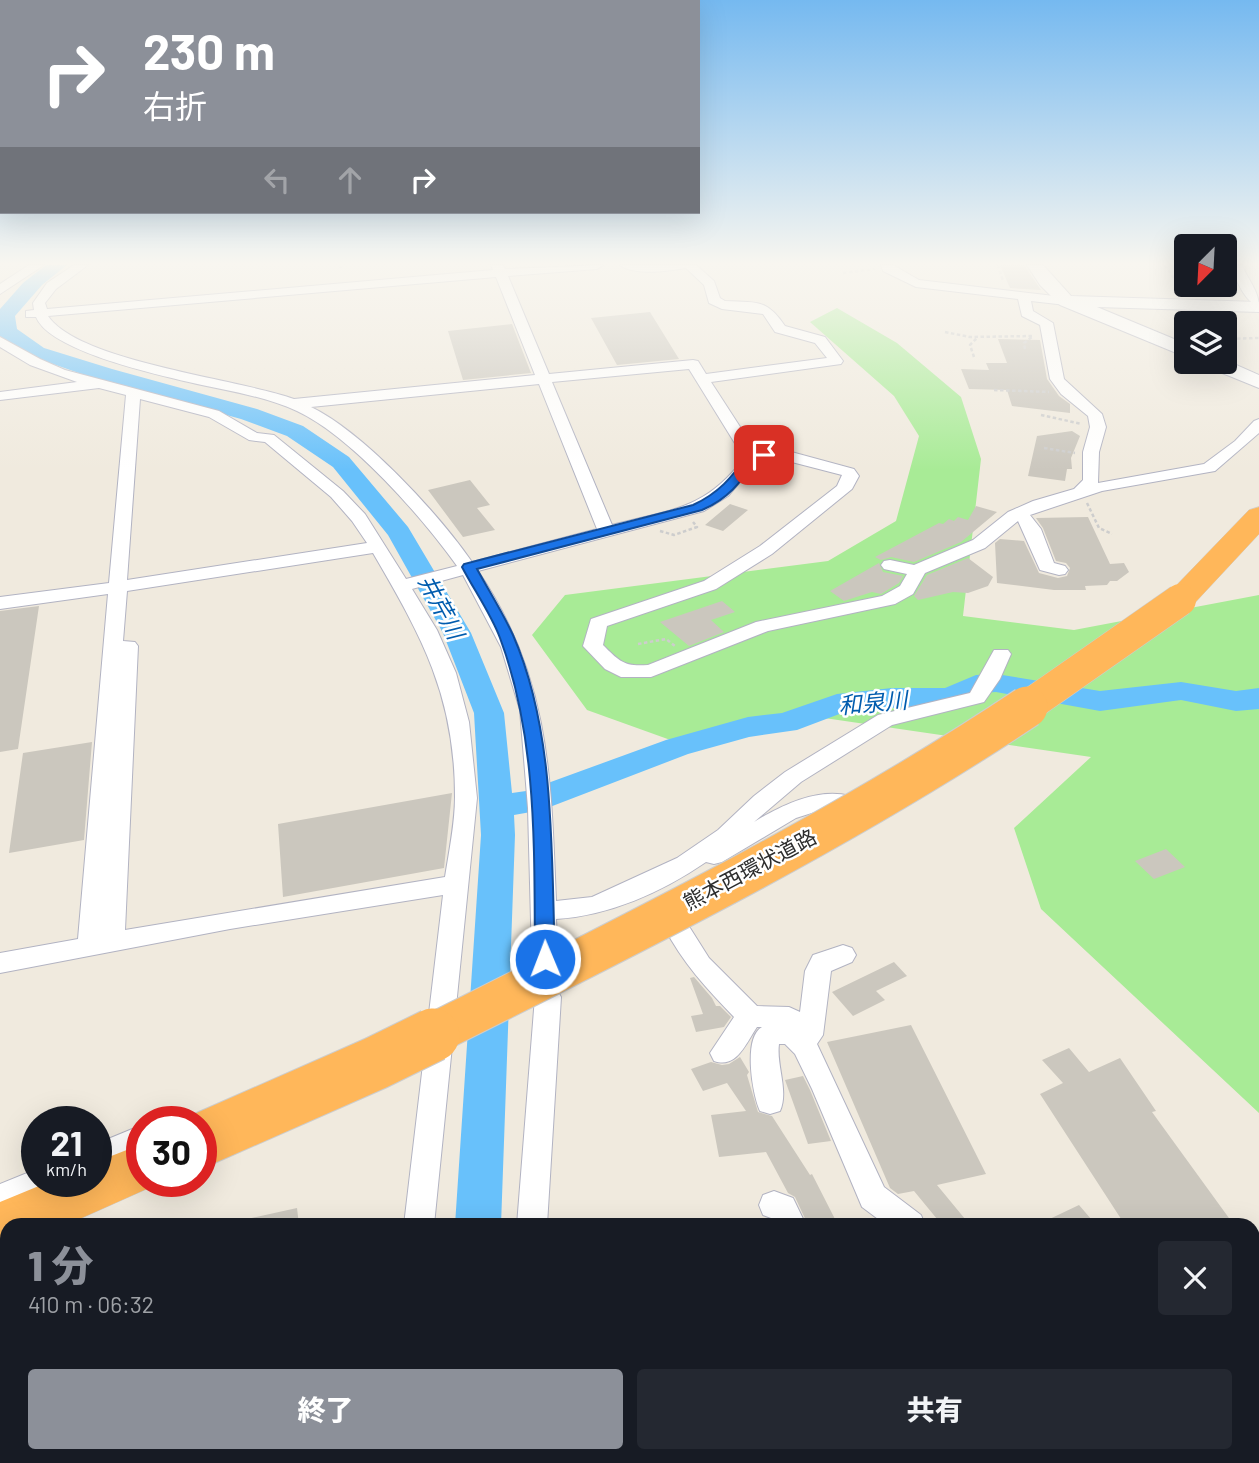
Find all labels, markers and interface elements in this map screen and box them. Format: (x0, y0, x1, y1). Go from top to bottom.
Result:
text: 230 m (143, 21, 275, 80)
icon: right (28, 28, 119, 119)
text: 右折 (143, 86, 207, 124)
icon: left (258, 161, 296, 199)
icon: ahead (331, 161, 369, 199)
icon: right (404, 161, 442, 199)
north arrow (1174, 234, 1237, 298)
map controls (1174, 234, 1237, 374)
button: layers (1174, 311, 1237, 374)
pin (734, 425, 794, 485)
icon: arrive (745, 436, 783, 474)
water label: 井芹川 (413, 569, 472, 646)
water label: 和泉川 (837, 685, 911, 719)
street label: 熊本西環状道路 (679, 823, 820, 914)
position arrow (508, 922, 582, 996)
speed limit sign: 30 (126, 1106, 217, 1197)
text: 21 (51, 1121, 82, 1163)
text: km/h (46, 1158, 87, 1180)
text: 1 分 (28, 1239, 93, 1289)
button: close (1158, 1241, 1232, 1315)
text: 410 m · 06:32 (28, 1290, 154, 1318)
button: 終了 (28, 1369, 623, 1449)
button: 共有 (637, 1369, 1232, 1449)

